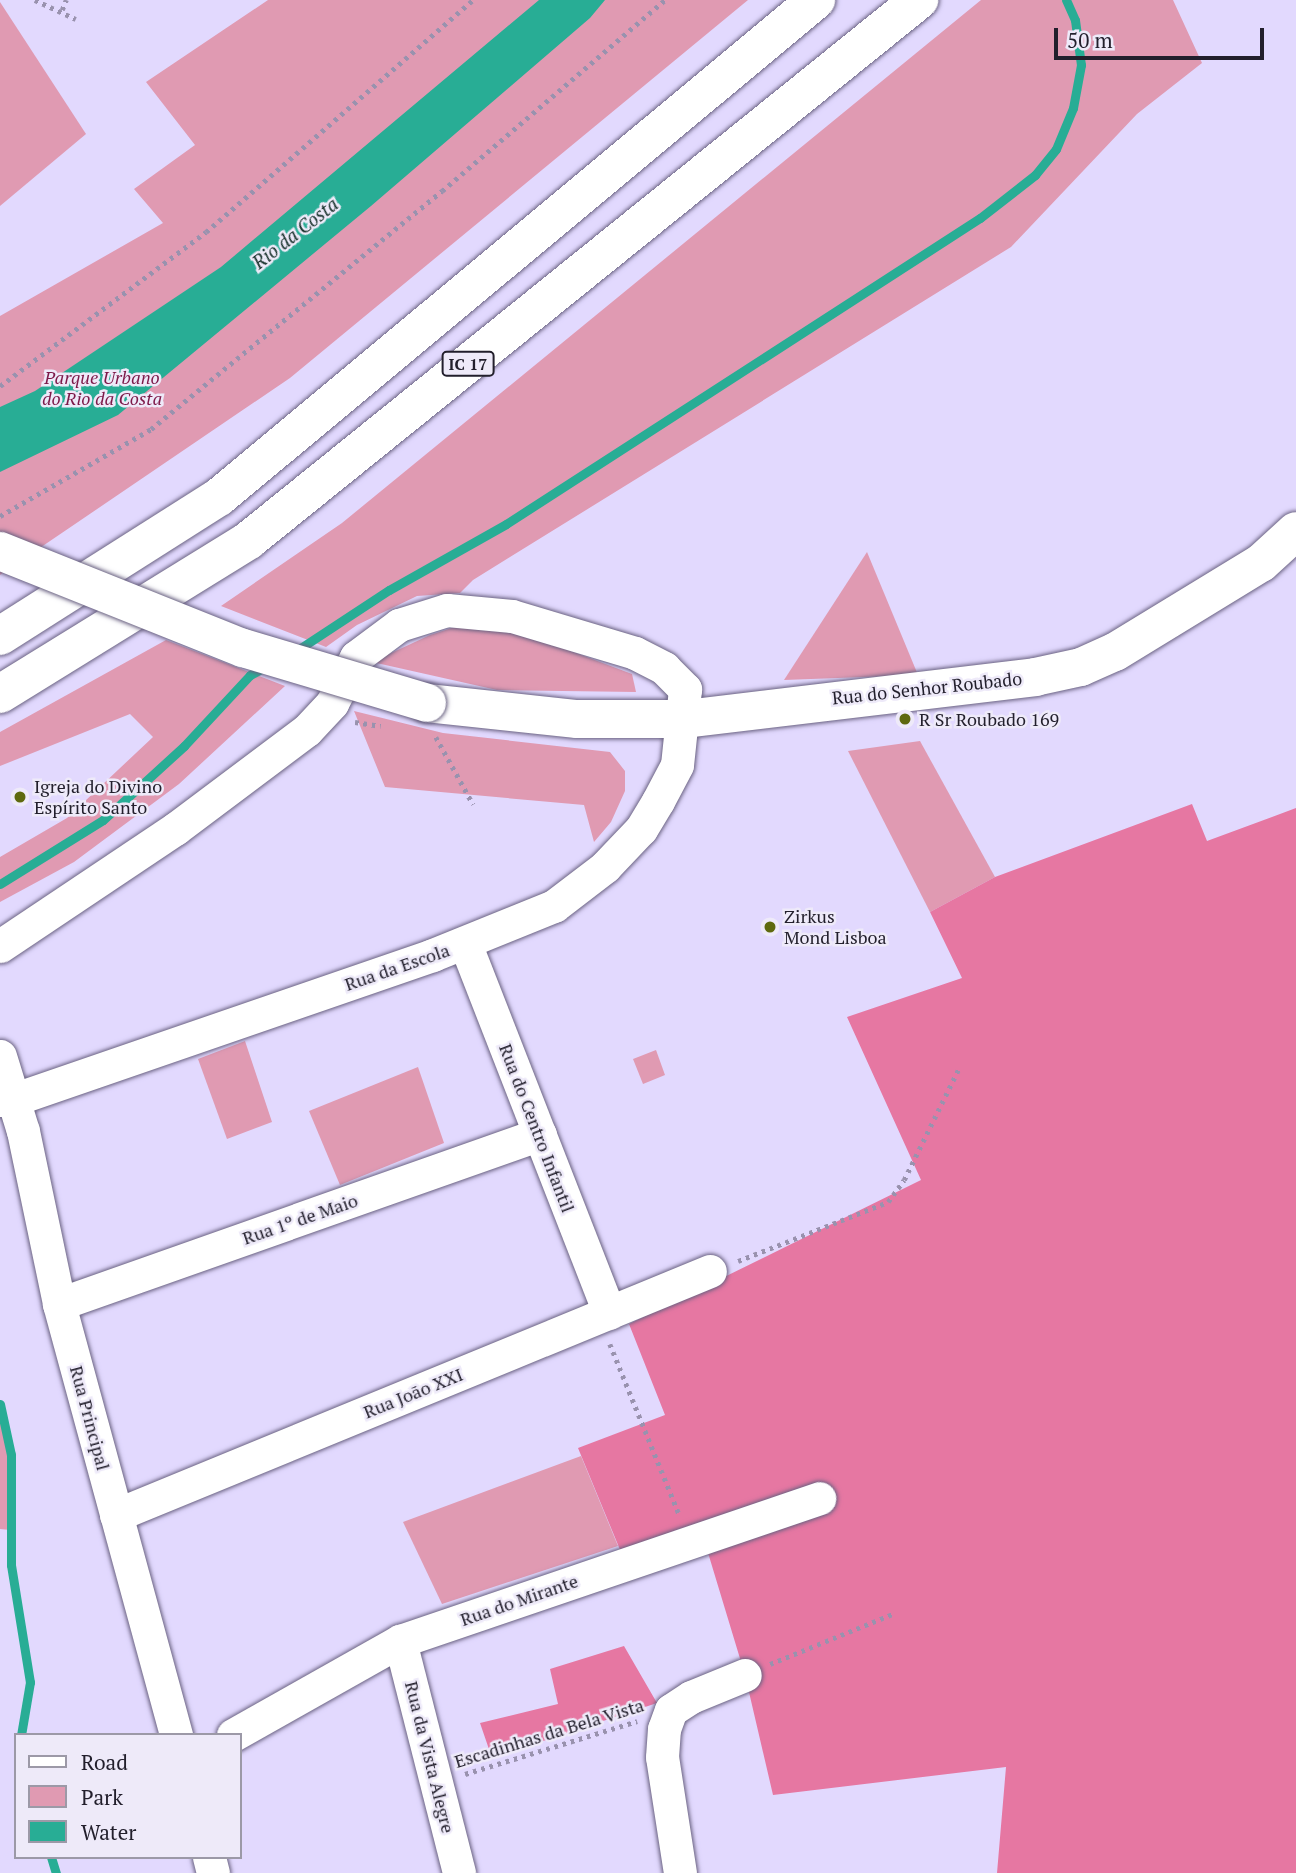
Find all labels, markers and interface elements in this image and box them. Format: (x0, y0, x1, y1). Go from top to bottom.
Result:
scale bar (1058, 14, 1268, 58)
text: 50 m (1067, 26, 1113, 54)
water label: Rio da Costa (248, 193, 342, 273)
road number: IC 17 (440, 352, 496, 376)
park label: Parque Urbano do Rio da Costa (42, 367, 162, 410)
street label: Rua do Senhor Roubado (831, 667, 1023, 709)
place label: R Sr Roubado 169 (919, 708, 1059, 730)
marker: R Sr Roubado 169 (897, 711, 913, 727)
place label: Igreja do Divino Espírito Santo (34, 776, 162, 818)
marker: Igreja do Divino Espírito Santo (12, 789, 28, 805)
place label: Zirkus Mond Lisboa (784, 906, 887, 948)
marker: Zirkus Mond Lisboa (762, 919, 778, 935)
street label: Rua da Escola (342, 939, 452, 995)
street label: Rua do Centro Infantil (495, 1041, 579, 1215)
street label: Rua 1º de Maio (239, 1189, 361, 1249)
street label: Rua Principal (66, 1363, 114, 1473)
street label: Rua João XXI (360, 1363, 466, 1423)
street label: Rua do Mirante (457, 1570, 581, 1630)
street label: Rua da Vista Alegre (401, 1678, 459, 1836)
street label: Escadinhas da Bela Vista (451, 1694, 647, 1772)
legend (14, 1733, 242, 1859)
text: Road (81, 1748, 128, 1776)
text: Park (81, 1783, 123, 1811)
text: Water (81, 1818, 136, 1846)

